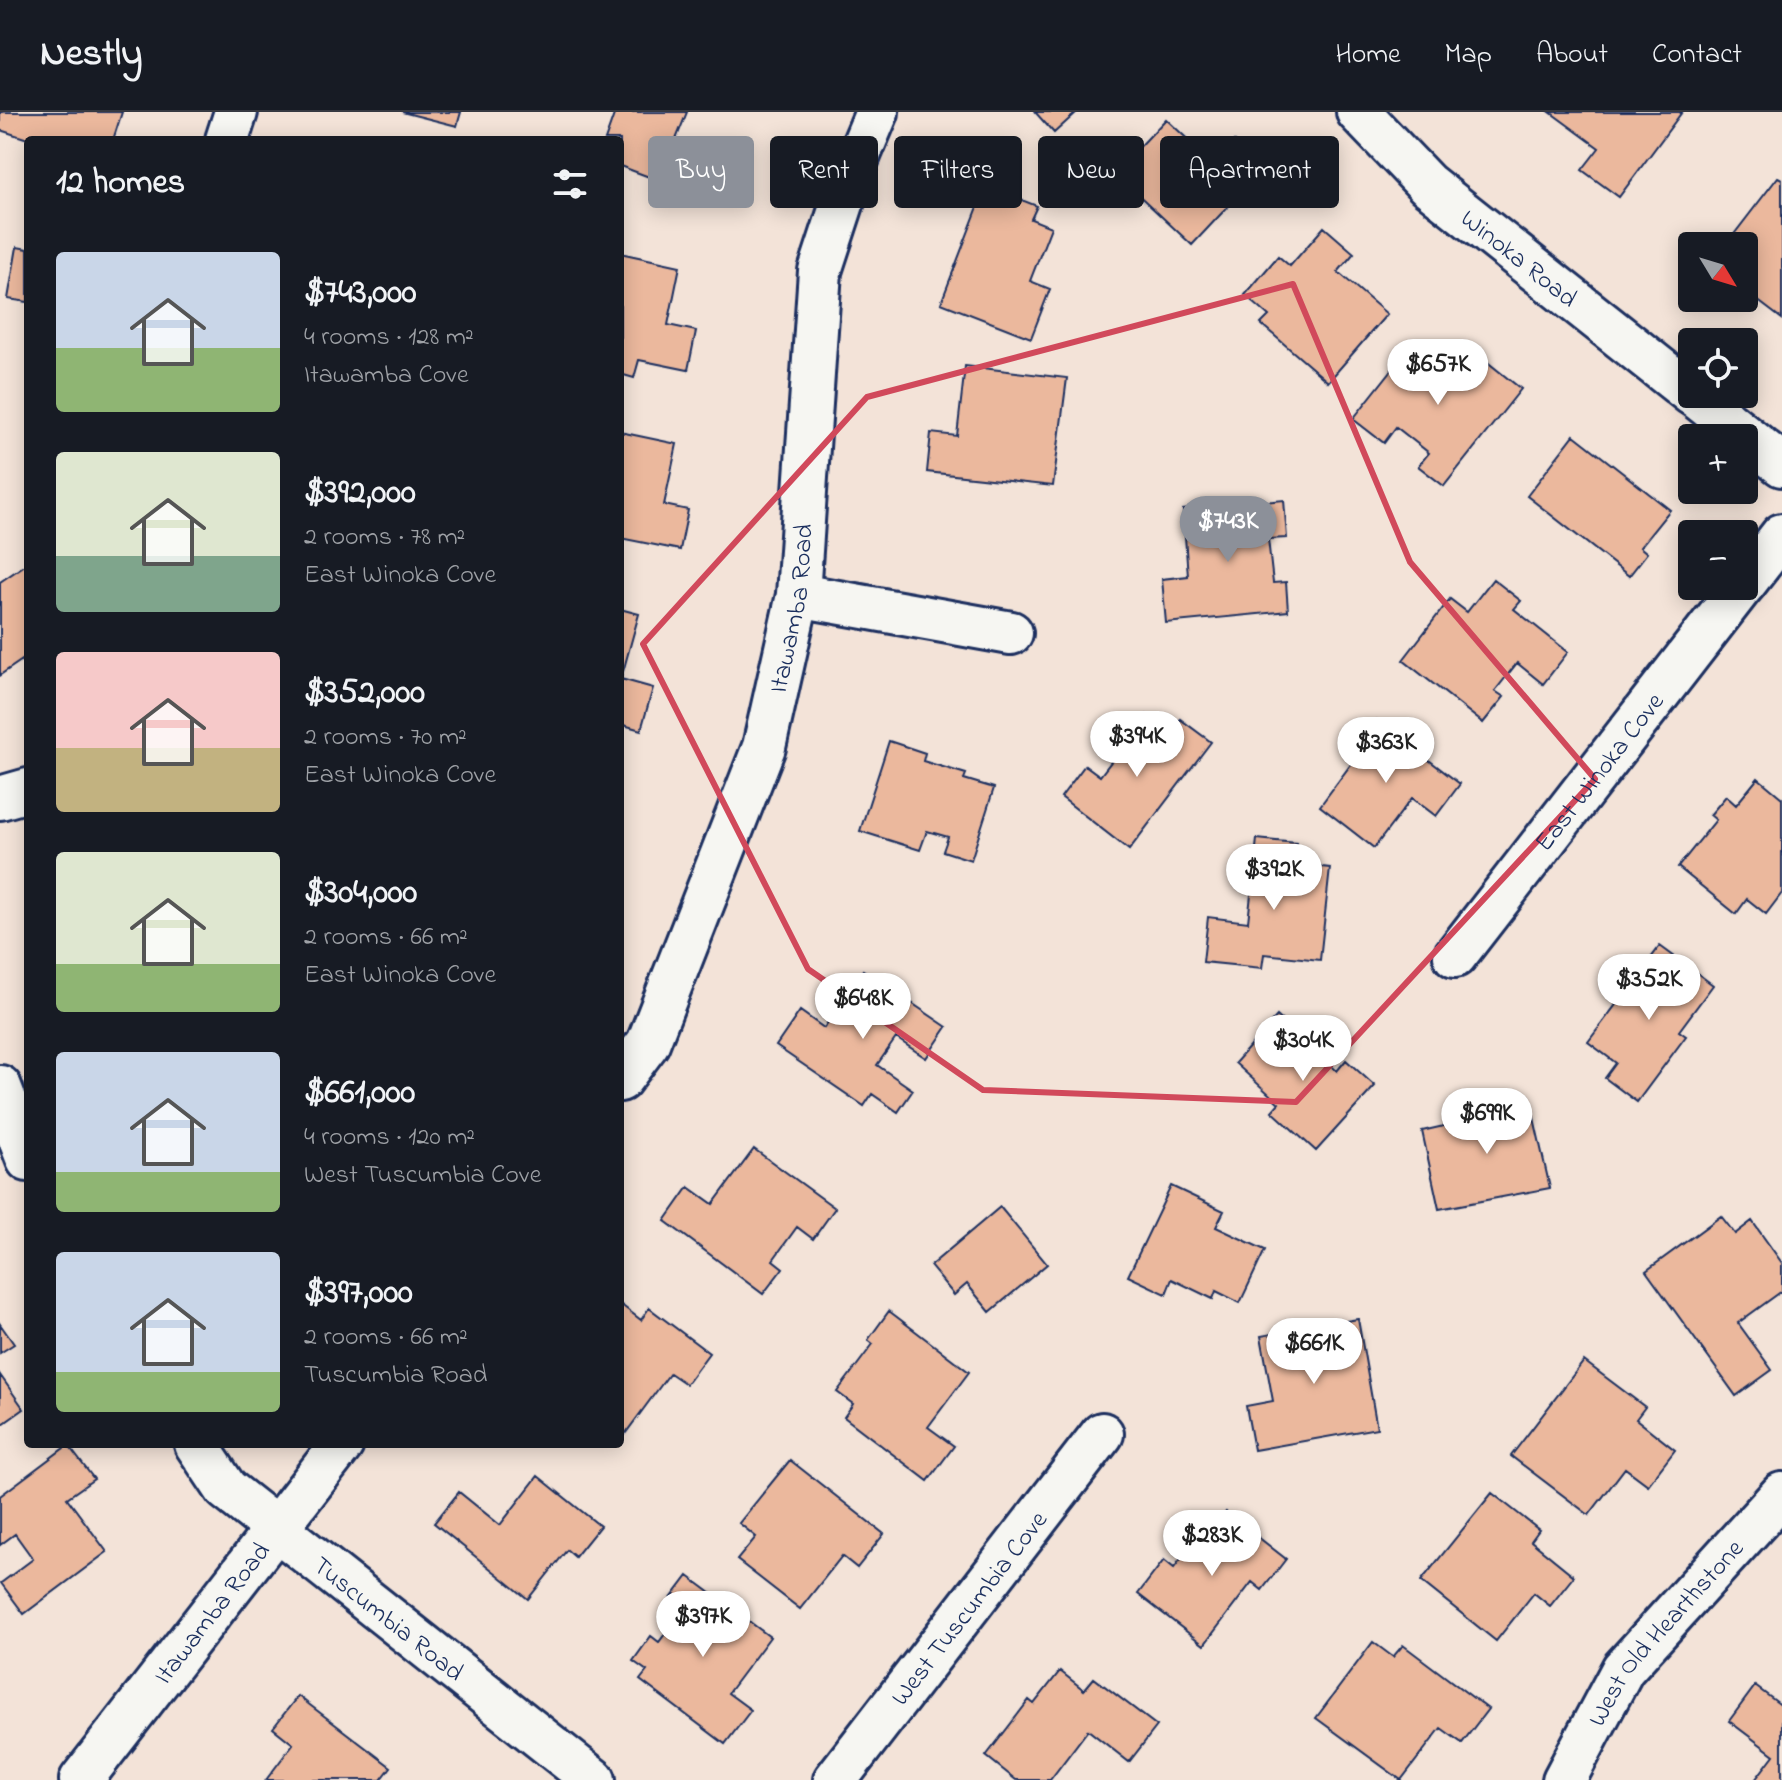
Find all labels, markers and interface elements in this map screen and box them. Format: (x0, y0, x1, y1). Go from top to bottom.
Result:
text: Nestly (40, 27, 142, 83)
text: Home (1335, 35, 1401, 76)
text: Map (1445, 35, 1492, 76)
text: About (1536, 35, 1608, 76)
text: Contact (1652, 35, 1742, 76)
chip: Buy (648, 136, 754, 208)
chip: Rent (770, 136, 878, 208)
chip: Filters (894, 136, 1022, 208)
chip: New (1038, 136, 1144, 208)
chip: Apartment (1160, 136, 1339, 208)
text: 12 homes (56, 159, 185, 209)
icon: filters (548, 162, 592, 206)
street label: Winoka Road (1451, 201, 1585, 318)
north arrow (1678, 232, 1758, 312)
map controls (1678, 232, 1758, 600)
text: $743,000 (304, 269, 417, 319)
icon: home (120, 284, 216, 380)
text: 4 rooms · 128 m² (304, 319, 474, 357)
button: locate (1678, 328, 1758, 408)
pin: $657K (1382, 339, 1494, 407)
text: $657K (1405, 346, 1471, 384)
text: Itawamba Cove (304, 357, 469, 395)
button: + (1678, 424, 1758, 504)
text: $392,000 (304, 469, 416, 519)
icon: home (120, 484, 216, 580)
pin: $743K (1172, 496, 1284, 564)
text: $743K (1198, 503, 1258, 541)
text: 2 rooms · 78 m² (304, 519, 465, 557)
button: − (1678, 520, 1758, 600)
street label: Itawamba Road (761, 522, 825, 697)
text: East Winoka Cove (304, 557, 496, 595)
text: $352,000 (304, 669, 425, 719)
icon: home (120, 684, 216, 780)
street label: East Winoka Cove (1527, 685, 1675, 861)
pin: $394K (1081, 711, 1193, 779)
pin: $363K (1330, 717, 1442, 785)
text: $394K (1108, 718, 1166, 756)
text: 2 rooms · 70 m² (304, 719, 467, 757)
text: $363K (1355, 724, 1417, 762)
text: East Winoka Cove (304, 757, 496, 795)
pin: $392K (1218, 844, 1330, 912)
text: $392K (1244, 851, 1304, 889)
text: $304,000 (304, 869, 417, 919)
icon: home (120, 884, 216, 980)
text: 2 rooms · 66 m² (304, 919, 468, 957)
pin: $352K (1593, 954, 1705, 1022)
text: East Winoka Cove (304, 957, 496, 995)
text: $352K (1616, 961, 1682, 999)
pin: $648K (807, 973, 919, 1041)
text: $648K (833, 980, 893, 1018)
pin: $304K (1247, 1015, 1359, 1083)
text: $304K (1272, 1022, 1334, 1060)
text: $661,000 (304, 1069, 415, 1119)
icon: home (120, 1084, 216, 1180)
pin: $699K (1431, 1088, 1543, 1156)
text: $699K (1459, 1095, 1515, 1133)
text: 4 rooms · 120 m² (304, 1119, 475, 1157)
text: West Tuscumbia Cove (304, 1157, 541, 1195)
text: $397,000 (304, 1269, 413, 1319)
icon: home (120, 1284, 216, 1380)
pin: $661K (1258, 1318, 1370, 1386)
text: 2 rooms · 66 m² (304, 1319, 468, 1357)
text: $661K (1284, 1325, 1344, 1363)
text: Tuscumbia Road (304, 1357, 487, 1395)
street label: West Tuscumbia Cove (883, 1503, 1058, 1715)
pin: $283K (1156, 1510, 1268, 1578)
text: $283K (1181, 1517, 1243, 1555)
street label: West Old Hearthstone (1580, 1532, 1754, 1734)
street label: Itawamba Road (146, 1535, 281, 1694)
street label: Tuscumbia Road (303, 1549, 471, 1692)
pin: $397K (647, 1591, 759, 1659)
text: $397K (674, 1598, 732, 1636)

